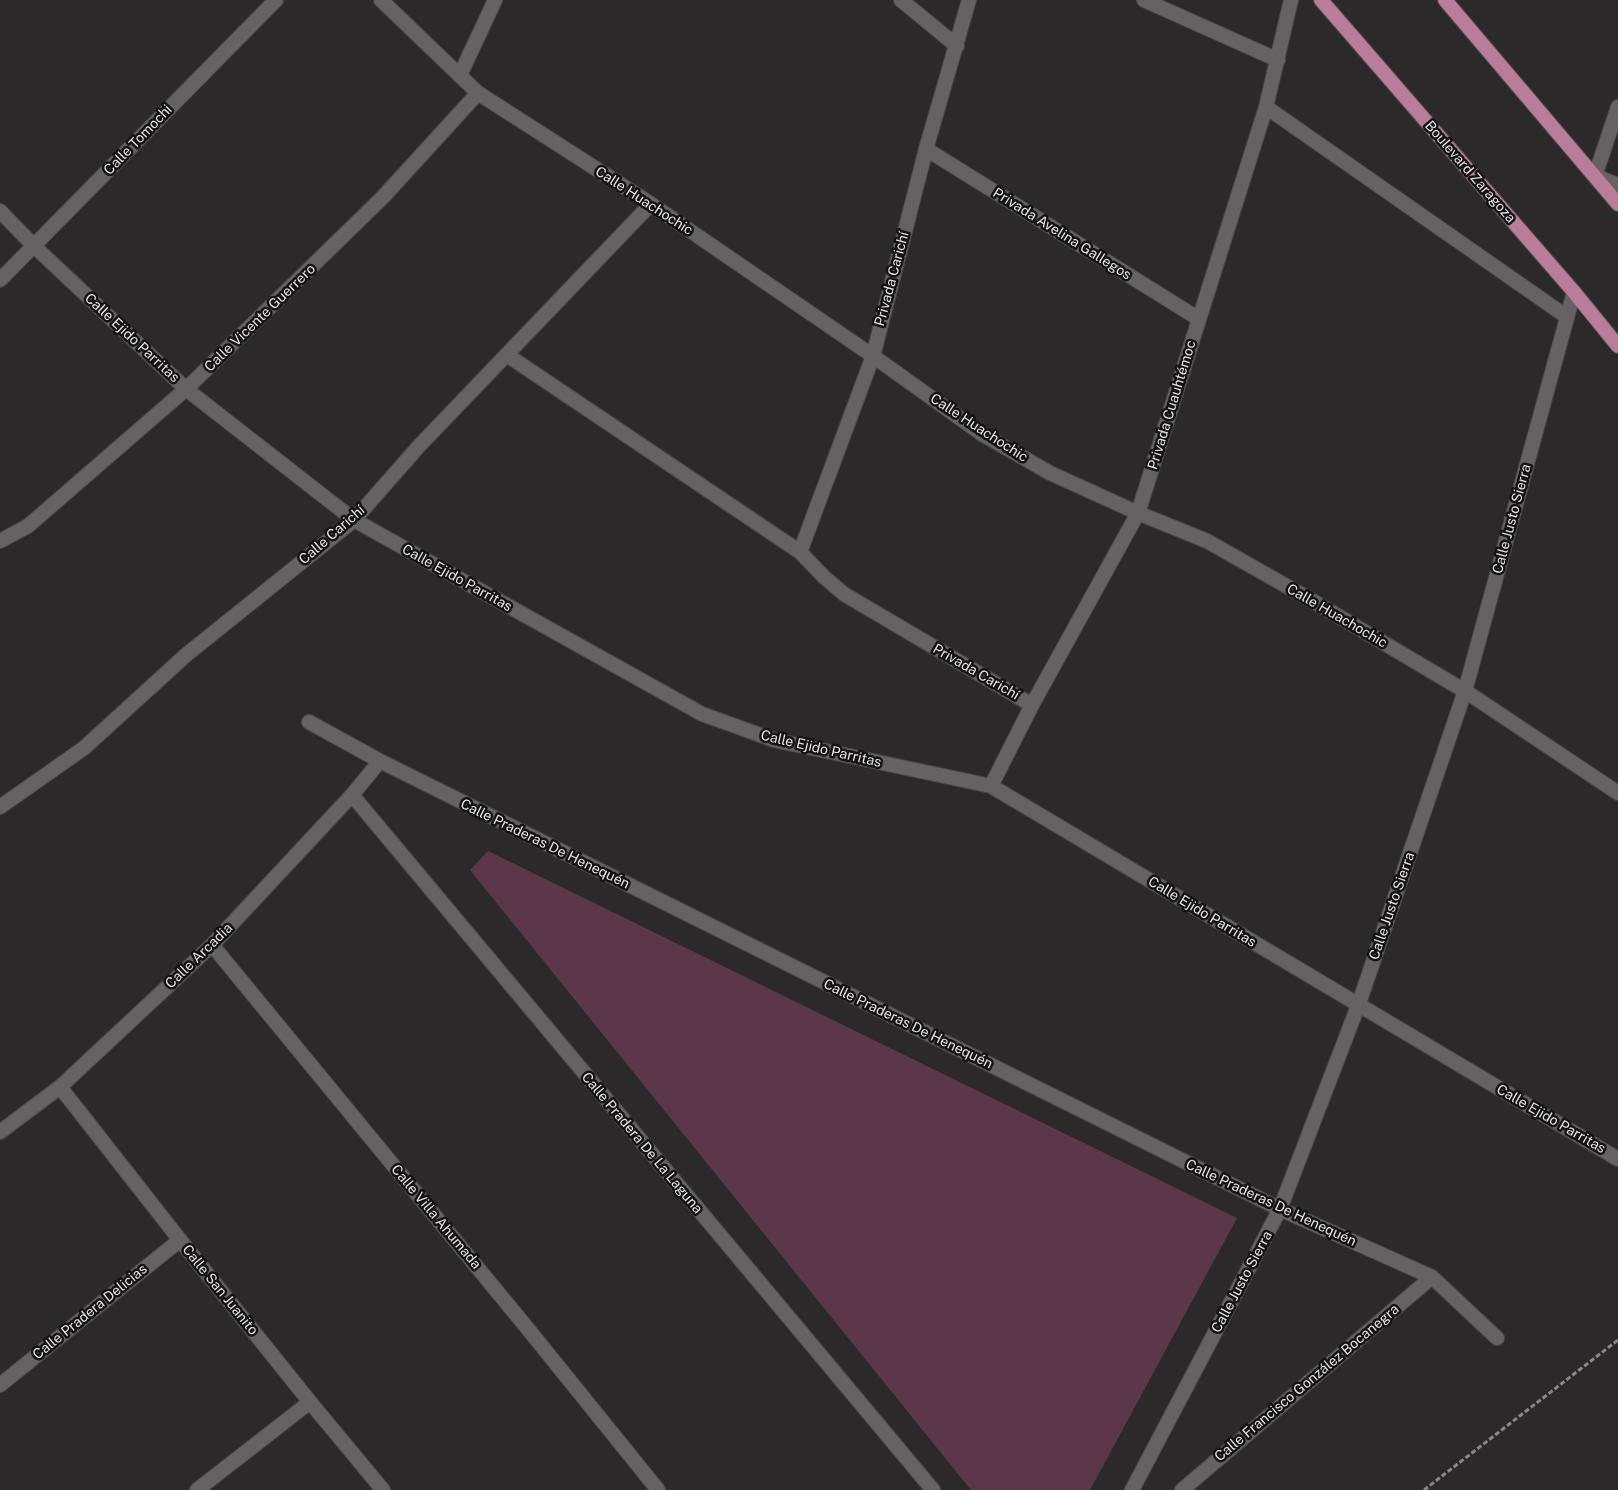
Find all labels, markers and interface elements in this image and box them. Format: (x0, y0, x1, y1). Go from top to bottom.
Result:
street label: Calle Tomochi (100, 101, 176, 179)
street label: Boulevard Zaragoza (1421, 118, 1519, 226)
street label: Calle Huachochic (592, 163, 696, 239)
street label: Privada Avelina Gallegos (990, 184, 1134, 284)
street label: Privada Carichí (871, 230, 913, 328)
street label: Calle Vicente Guerrero (201, 261, 319, 375)
street label: Calle Ejido Parritas (81, 290, 183, 386)
street label: Privada Cuauhtémoc (1144, 338, 1200, 472)
street label: Calle Huachochic (927, 390, 1031, 466)
street label: Calle Justo Sierra (1489, 462, 1535, 576)
street label: Calle Carichí (296, 502, 368, 568)
street label: Calle Ejido Parritas (399, 541, 515, 615)
street label: Calle Huachochic (1284, 580, 1390, 652)
street label: Privada Carichí (930, 640, 1022, 704)
street label: Calle Ejido Parritas (759, 727, 883, 771)
street label: Calle Praderas De Henequén (458, 796, 632, 892)
street label: Calle Justo Sierra (1366, 850, 1418, 962)
street label: Calle Ejido Parritas (1145, 873, 1259, 951)
street label: Calle Arcadia (162, 920, 236, 992)
street label: Calle Praderas De Henequén (821, 976, 995, 1072)
street label: Calle Pradera De La Laguna (578, 1069, 706, 1217)
street label: Calle Ejido Parritas (1493, 1081, 1609, 1157)
street label: Calle Praderas De Henequén (1183, 1156, 1359, 1250)
street label: Calle Villa Ahumada (387, 1161, 485, 1273)
street label: Calle Justo Sierra (1208, 1228, 1276, 1336)
street label: Calle San Juanito (179, 1242, 261, 1338)
street label: Calle Pradera Delicias (30, 1261, 150, 1363)
street label: Calle Francisco González Bocanegra (1211, 1301, 1403, 1465)

